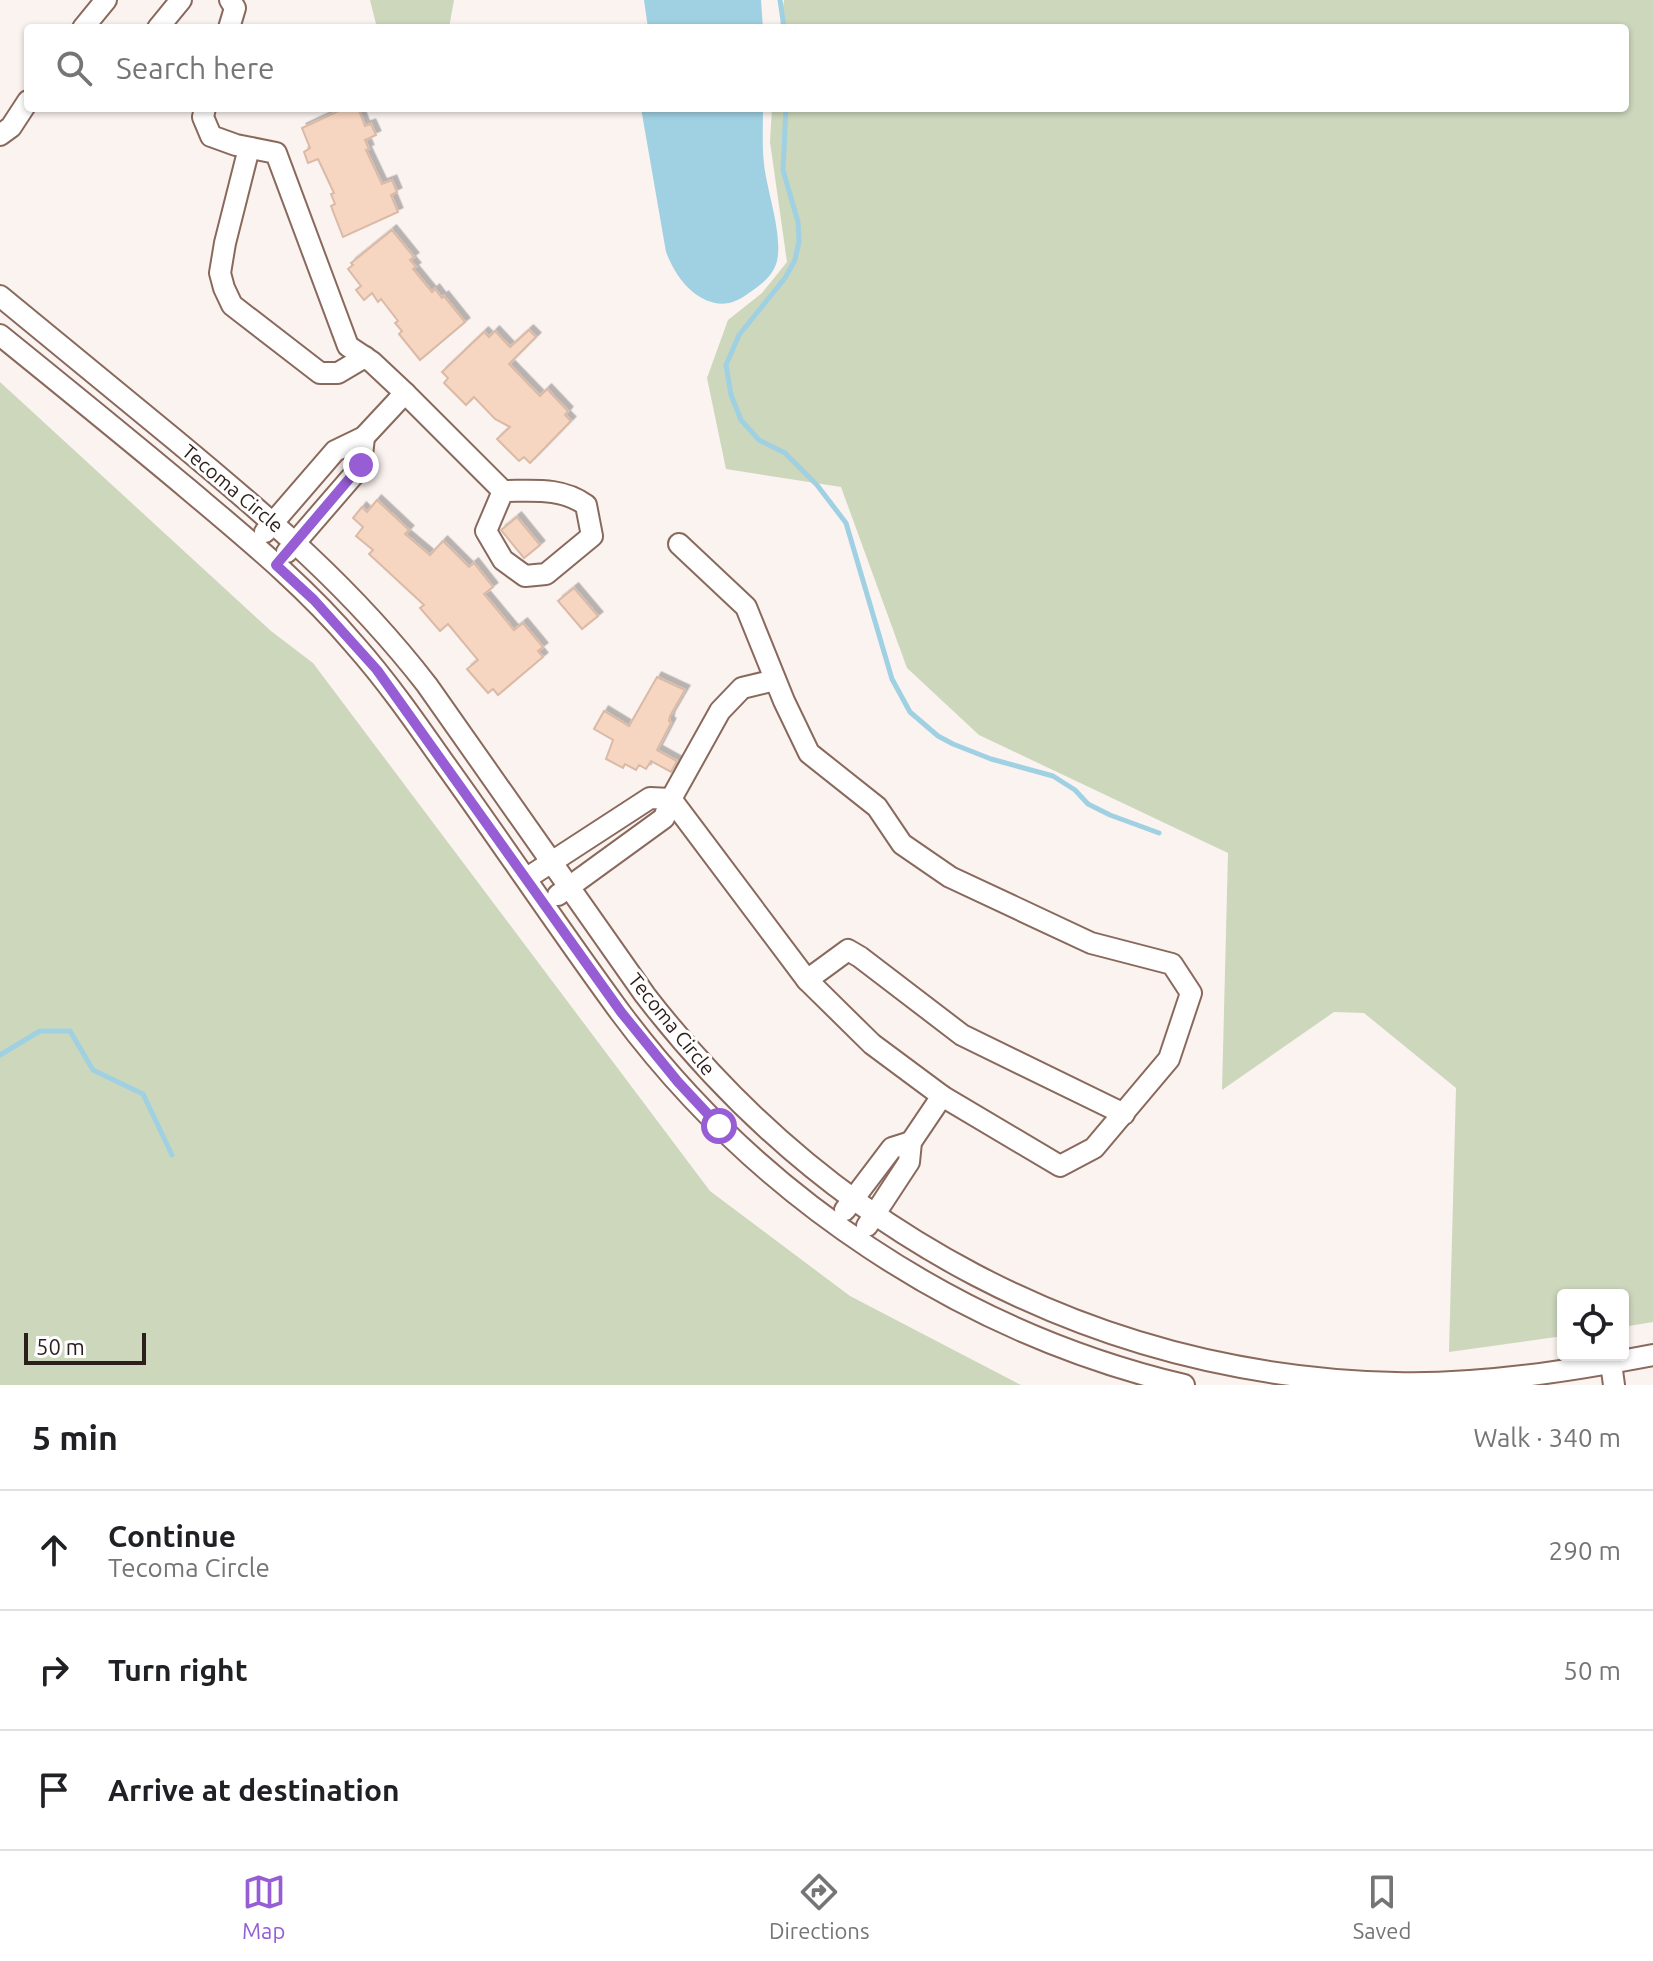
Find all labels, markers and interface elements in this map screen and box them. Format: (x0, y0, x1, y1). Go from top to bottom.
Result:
search box (24, 24, 1629, 112)
icon: search (52, 46, 96, 90)
text: Search here (116, 51, 275, 85)
street label: Tecoma Circle (178, 439, 288, 537)
route end (343, 447, 379, 483)
street label: Tecoma Circle (624, 968, 720, 1080)
route start (701, 1108, 737, 1144)
map controls (1557, 1289, 1629, 1361)
button: locate (1557, 1289, 1629, 1361)
scale bar (24, 1329, 146, 1365)
text: 50 m (36, 1334, 85, 1359)
text: 5 min (32, 1418, 118, 1456)
text: Walk · 340 m (1473, 1423, 1621, 1452)
text: Continue (108, 1519, 236, 1553)
icon: ahead (32, 1528, 76, 1572)
text: 290 m (1549, 1536, 1621, 1565)
text: Tecoma Circle (108, 1553, 270, 1582)
icon: right (32, 1648, 76, 1692)
text: Turn right (108, 1653, 248, 1687)
text: 50 m (1563, 1656, 1621, 1685)
icon: arrive (32, 1768, 76, 1812)
text: Arrive at destination (108, 1773, 400, 1807)
tab: Map (242, 1870, 286, 1943)
tab: Directions (769, 1870, 869, 1943)
tab: Saved (1353, 1870, 1411, 1943)

